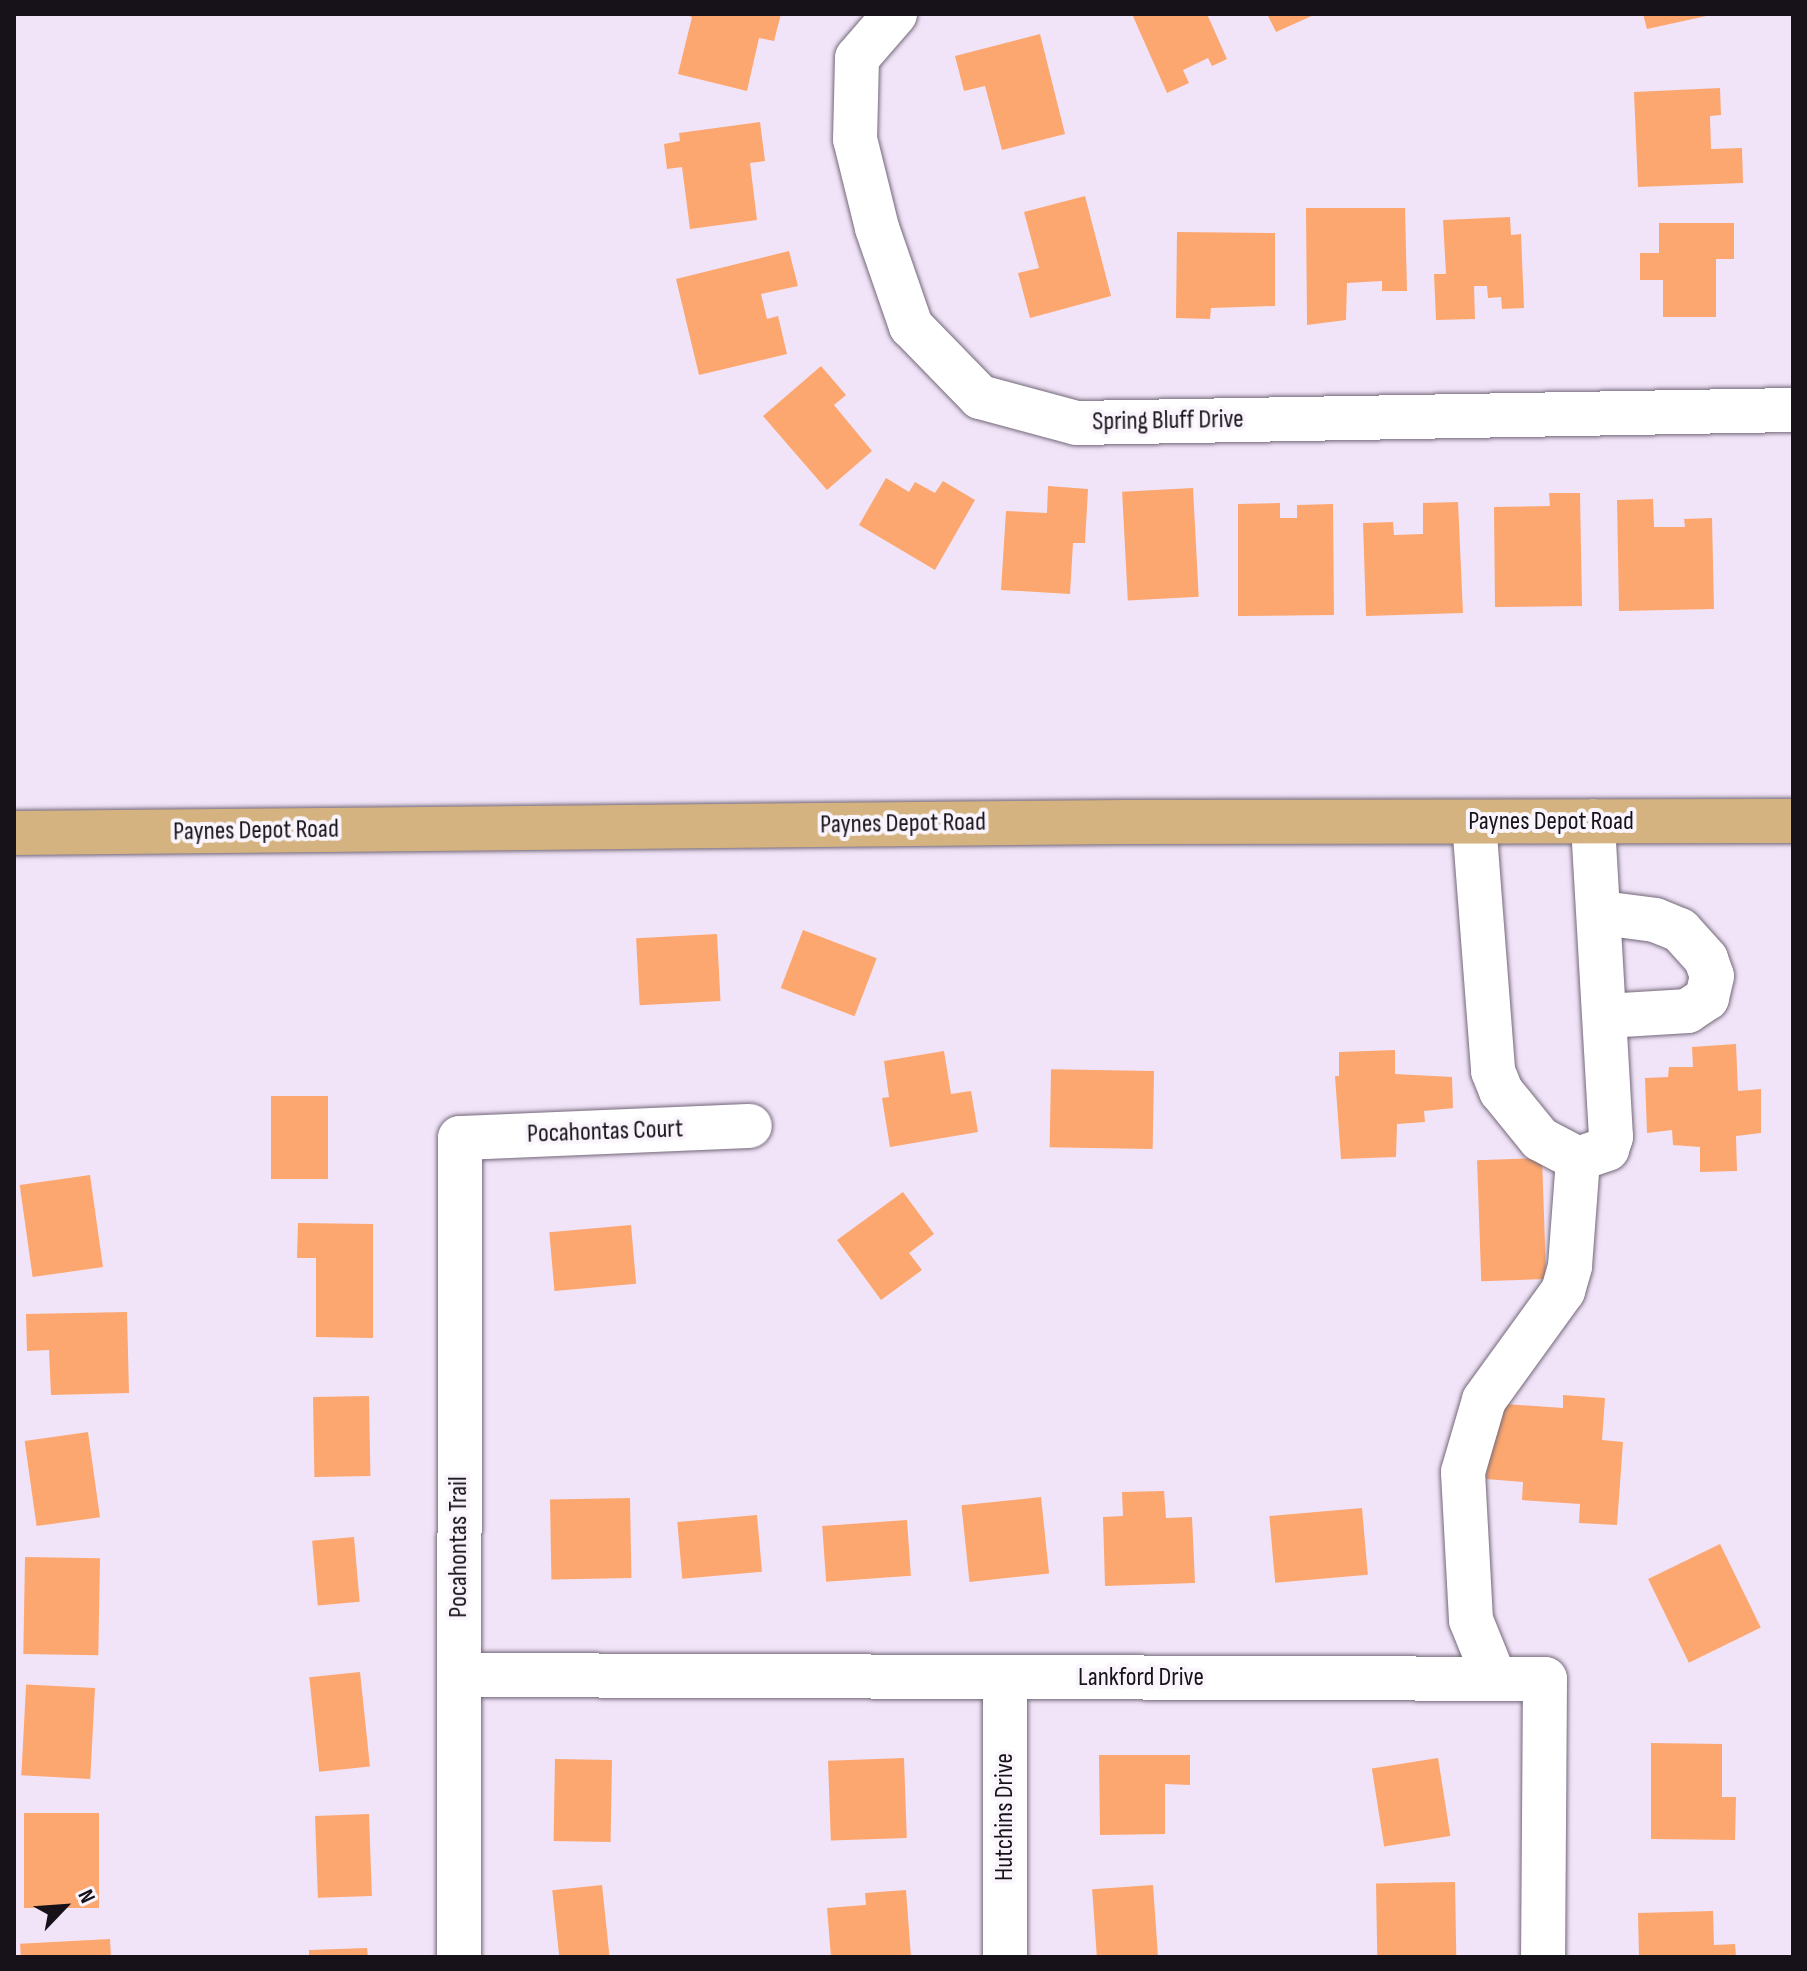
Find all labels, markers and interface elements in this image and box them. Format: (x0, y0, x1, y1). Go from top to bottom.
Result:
street label: Spring Bluff Drive (1092, 404, 1244, 438)
street label: Paynes Depot Road (1468, 806, 1634, 838)
street label: Paynes Depot Road (820, 807, 986, 841)
street label: Paynes Depot Road (173, 814, 339, 848)
street label: Pocahontas Court (526, 1114, 684, 1150)
street label: Pocahontas Trail (443, 1476, 475, 1618)
street label: Lankford Drive (1078, 1662, 1204, 1694)
street label: Hutchins Drive (989, 1753, 1021, 1881)
north arrow (24, 1867, 104, 1947)
text: N (71, 1886, 101, 1908)

